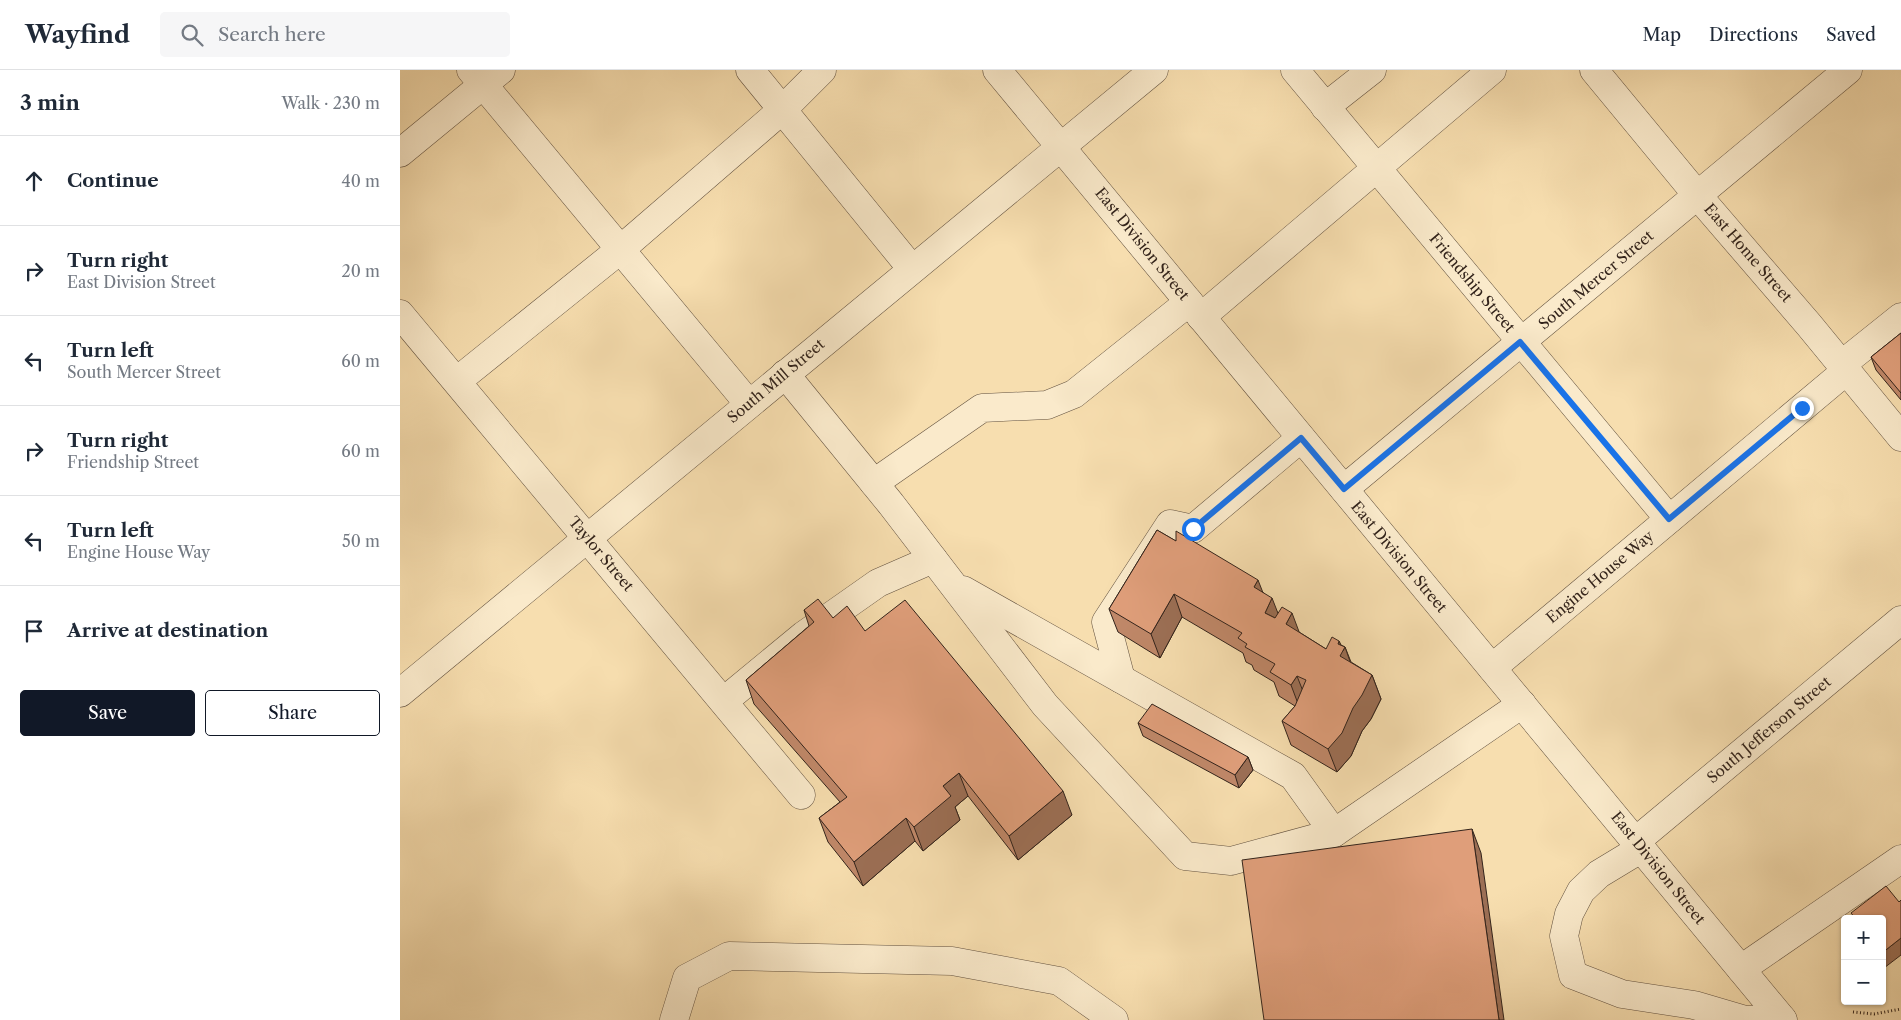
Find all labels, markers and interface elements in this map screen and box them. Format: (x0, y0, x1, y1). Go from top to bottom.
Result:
search box (160, 12, 510, 57)
text: Wayfind (25, 20, 130, 49)
icon: search (178, 21, 206, 49)
text: Search here (218, 23, 326, 46)
text: Map (1642, 24, 1681, 46)
text: Directions (1709, 24, 1798, 46)
text: Saved (1826, 24, 1876, 46)
text: 3 min (20, 90, 80, 115)
text: Walk · 230 m (281, 93, 380, 113)
icon: ahead (20, 167, 48, 195)
text: Continue (67, 169, 159, 192)
text: 40 m (341, 171, 380, 191)
street label: East Division Street (1091, 184, 1194, 304)
street label: East Home Street (1700, 199, 1797, 306)
street label: South Mercer Street (1534, 226, 1658, 333)
street label: Friendship Street (1425, 229, 1520, 337)
text: Turn right (67, 249, 168, 272)
icon: right (20, 257, 48, 285)
text: 20 m (341, 261, 380, 281)
text: East Division Street (67, 272, 216, 292)
street label: South Mill Street (723, 334, 829, 427)
text: Turn left (67, 339, 154, 362)
icon: left (20, 347, 48, 375)
text: 60 m (341, 351, 380, 371)
text: South Mercer Street (67, 362, 221, 382)
route end (1791, 397, 1814, 420)
text: Turn right (67, 429, 168, 452)
icon: right (20, 437, 48, 465)
text: 60 m (341, 441, 380, 461)
text: Friendship Street (67, 452, 199, 472)
street label: East Division Street (1347, 497, 1452, 617)
street label: Taylor Street (565, 512, 639, 595)
route start (1182, 518, 1205, 541)
text: Turn left (67, 519, 154, 542)
street label: Engine House Way (1542, 526, 1658, 627)
icon: left (20, 527, 48, 555)
text: 50 m (342, 531, 380, 551)
text: Engine House Way (67, 542, 210, 562)
icon: arrive (20, 617, 48, 645)
text: Arrive at destination (67, 619, 268, 642)
street label: South Jefferson Street (1703, 672, 1835, 787)
button: Save (20, 690, 195, 736)
button: Share (205, 690, 380, 736)
street label: East Division Street (1607, 808, 1710, 928)
map controls (1841, 915, 1886, 1005)
button: + (1841, 915, 1886, 960)
button: − (1841, 960, 1886, 1005)

